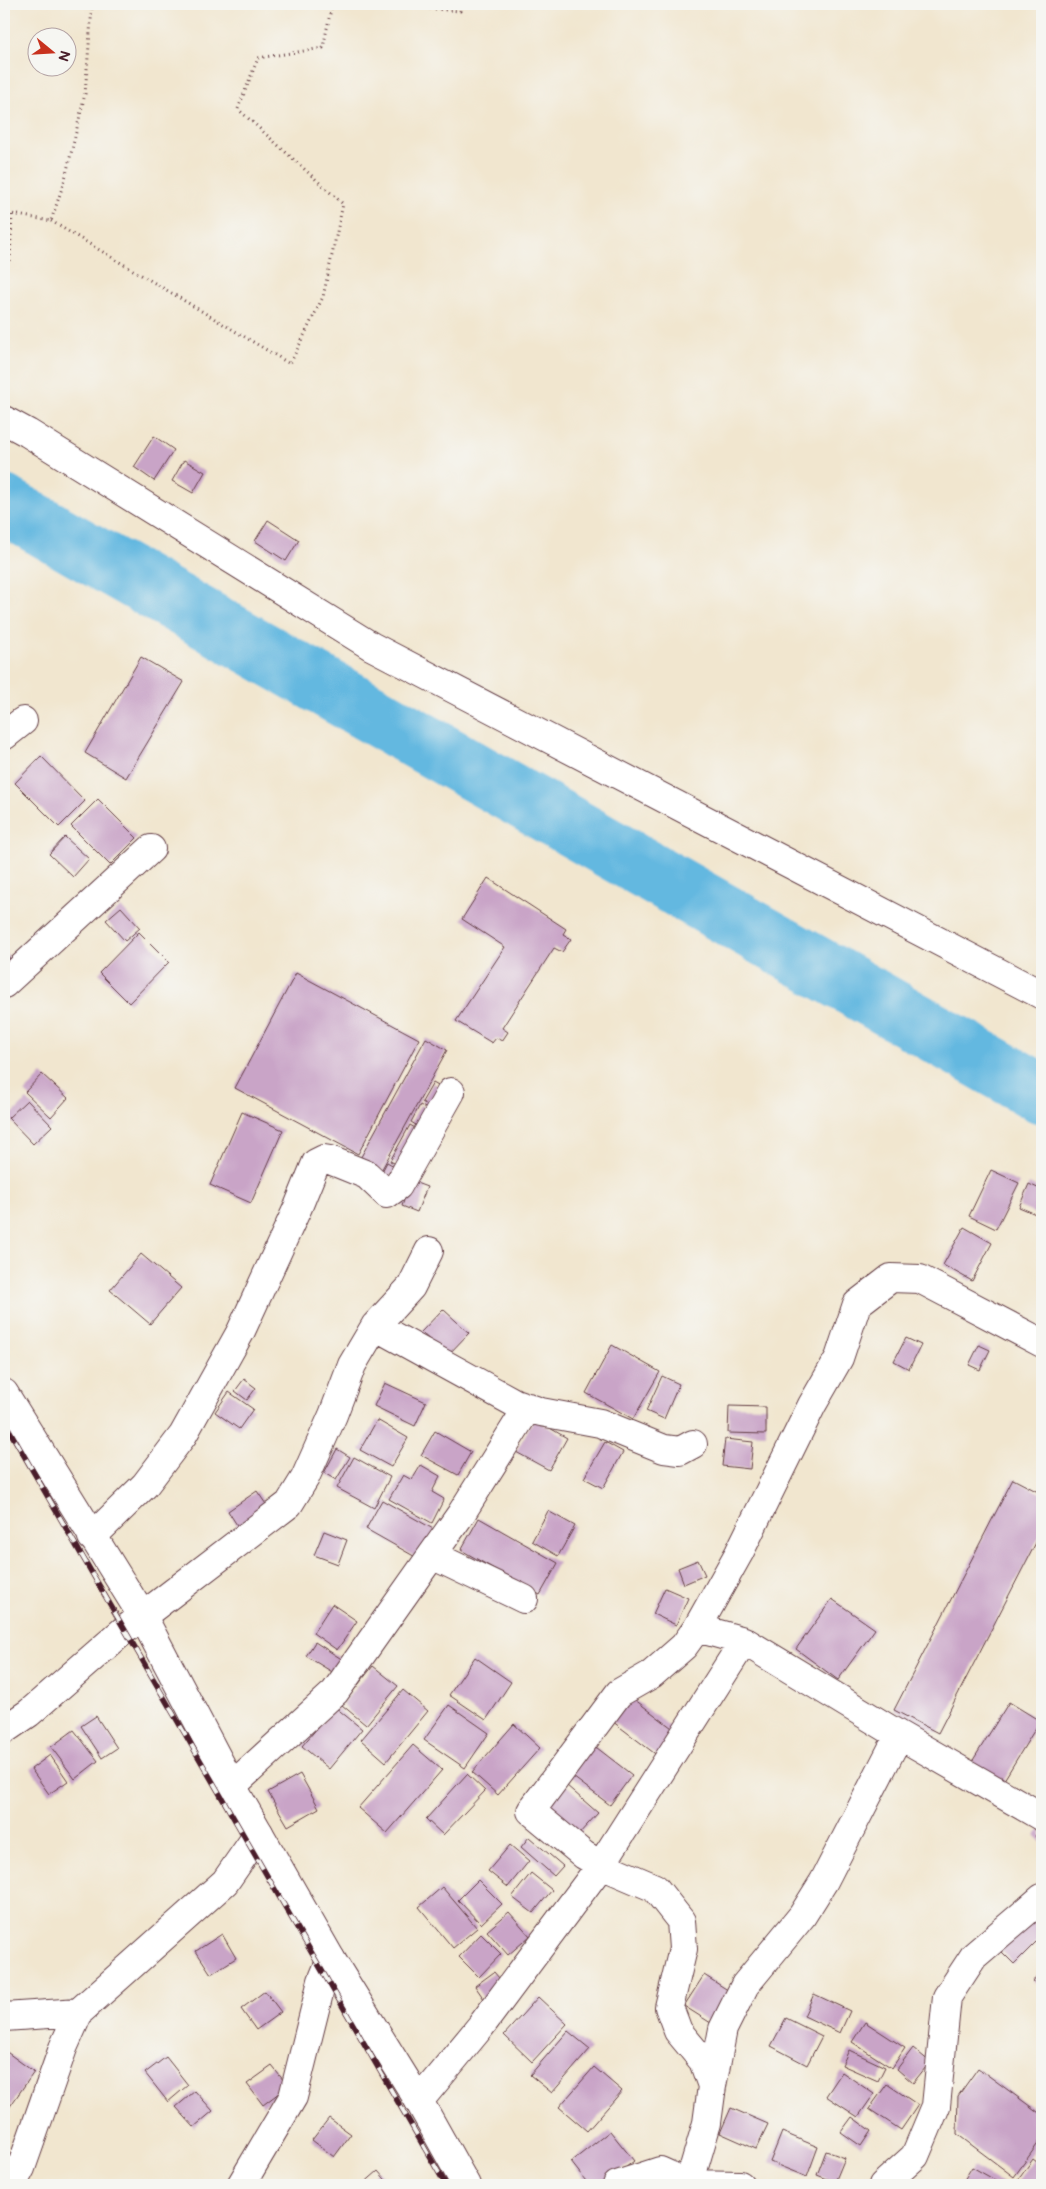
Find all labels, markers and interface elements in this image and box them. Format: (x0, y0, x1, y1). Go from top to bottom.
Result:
north arrow (28, 28, 78, 78)
text: N (54, 48, 74, 63)

